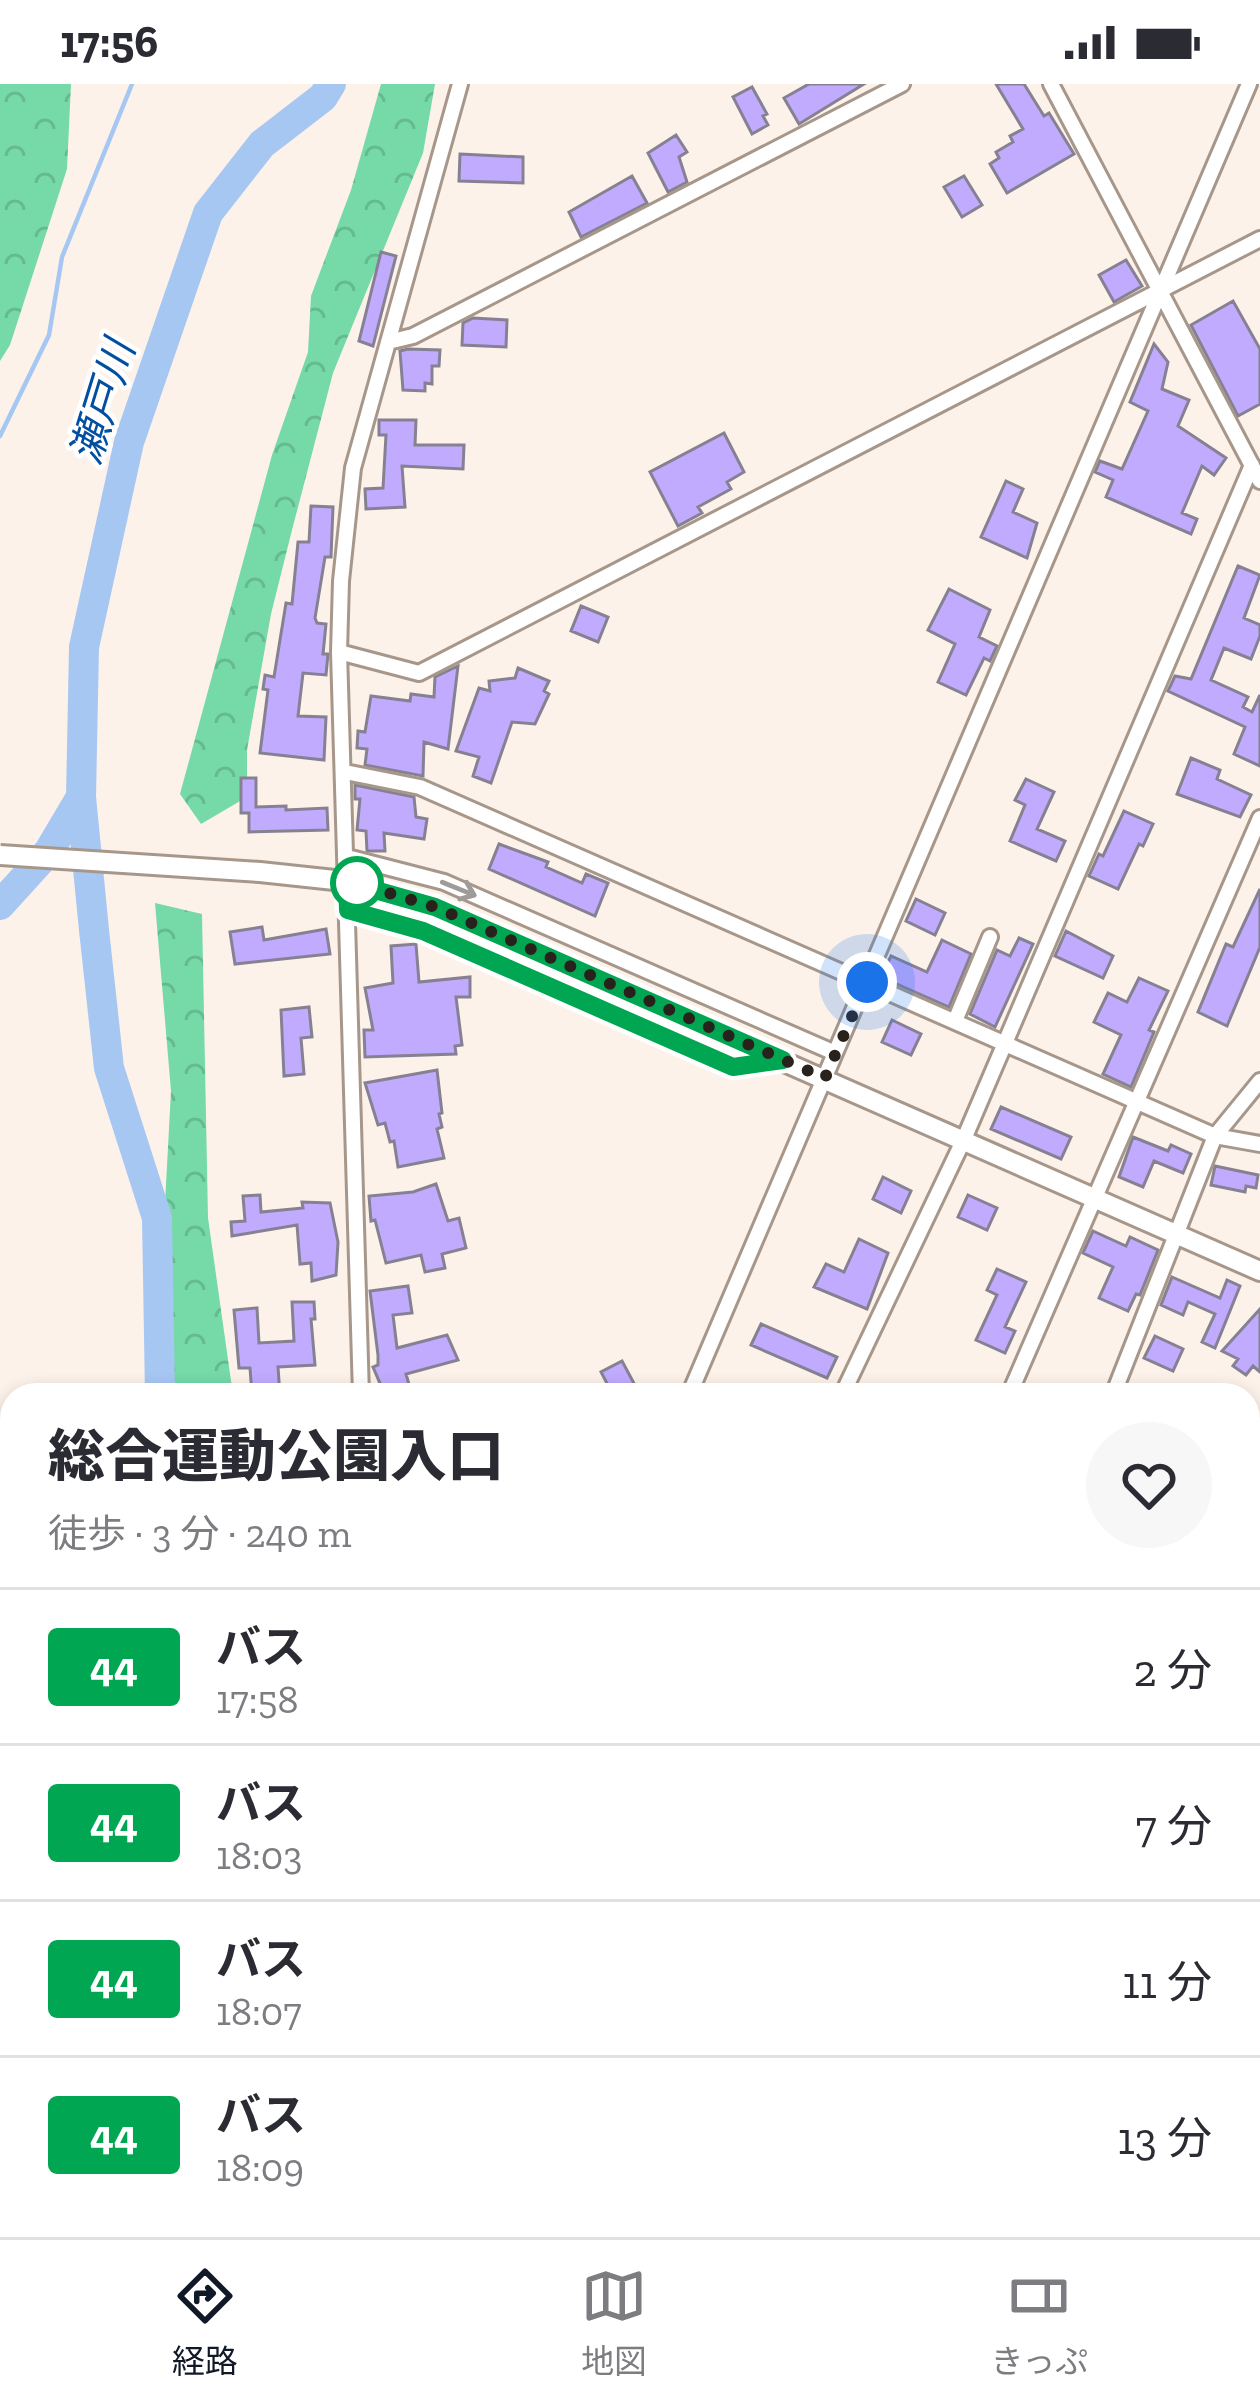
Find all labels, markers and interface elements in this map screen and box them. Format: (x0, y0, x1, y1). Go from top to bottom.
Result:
text: 17:56 (60, 15, 158, 69)
water label: 瀬戸川 (60, 331, 146, 470)
unlabelled marker (332, 858, 382, 908)
one-way arrow (440, 880, 477, 901)
your location (837, 952, 897, 1012)
text: 総合運動公園入口 (48, 1422, 504, 1491)
button: heart (1086, 1422, 1212, 1548)
text: 徒歩 · 3 分 · 240 m (48, 1510, 352, 1557)
text: バス (216, 1621, 306, 1675)
text: 44 (90, 1641, 138, 1692)
text: 2 分 (1134, 1644, 1212, 1698)
text: 17:58 (216, 1676, 298, 1723)
text: バス (216, 1777, 306, 1831)
text: 44 (90, 1797, 138, 1848)
text: 7 分 (1136, 1800, 1212, 1854)
text: 18:03 (216, 1832, 302, 1879)
text: バス (216, 1933, 306, 1987)
text: 44 (90, 1953, 138, 2004)
text: 11 分 (1122, 1956, 1212, 2010)
text: 18:07 (216, 1988, 302, 2035)
text: バス (216, 2089, 306, 2143)
text: 44 (90, 2109, 138, 2160)
text: 13 分 (1117, 2112, 1212, 2166)
text: 18:09 (216, 2144, 304, 2191)
tab: 経路 (172, 2263, 238, 2383)
tab: 地図 (581, 2263, 647, 2383)
tab: きっぷ (991, 2263, 1088, 2383)

